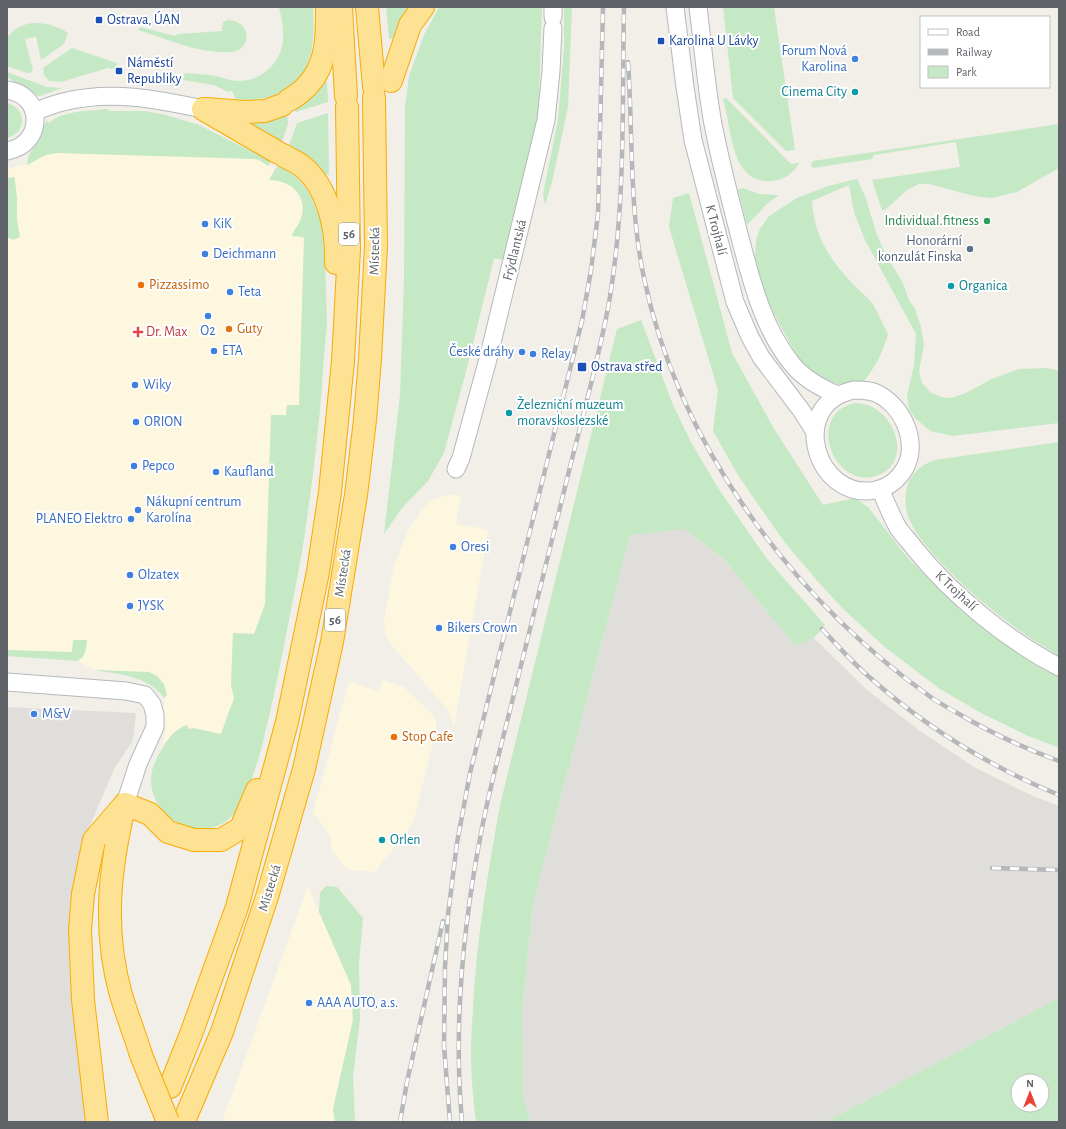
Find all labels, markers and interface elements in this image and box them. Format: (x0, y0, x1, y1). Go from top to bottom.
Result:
place label: Ostrava, ÚAN (107, 10, 180, 27)
marker: Ostrava, ÚAN (94, 15, 104, 25)
legend (920, 16, 1050, 88)
text: Road (956, 26, 980, 38)
place label: Karolina U Lávky (669, 34, 759, 48)
marker: Karolina U Lávky (656, 36, 666, 46)
place label: Forum Nová Karolina (782, 44, 848, 74)
text: Railway (956, 46, 992, 59)
marker: Forum Nová Karolina (850, 54, 860, 64)
place label: Náměstí Republiky (127, 56, 181, 86)
marker: Náměstí Republiky (114, 66, 124, 76)
text: Park (956, 66, 977, 78)
place label: Cinema City (782, 85, 847, 99)
marker: Cinema City (850, 87, 860, 97)
street label: K Trojhalí (703, 203, 729, 257)
place label: Individual.fitness (884, 214, 979, 228)
marker: Individual.fitness (982, 216, 992, 226)
place label: KiK (213, 217, 232, 231)
street label: Frýdlantská (501, 218, 529, 282)
marker: KiK (200, 219, 210, 229)
road number: 56 (339, 223, 359, 245)
street label: Místecká (368, 226, 382, 275)
place label: Honorární konzulát Finska (878, 234, 963, 264)
marker: Honorární konzulát Finska (965, 244, 975, 254)
place label: Deichmann (213, 247, 276, 261)
marker: Deichmann (200, 249, 210, 259)
place label: Pizzassimo (149, 278, 210, 292)
place label: Organica (959, 279, 1008, 293)
marker: Pizzassimo (136, 280, 146, 290)
marker: Organica (946, 281, 956, 291)
place label: Teta (238, 285, 262, 299)
marker: Teta (225, 287, 235, 297)
marker: O2 (203, 311, 213, 321)
place label: Guty (237, 322, 263, 336)
place label: O2 (200, 324, 216, 338)
marker: Guty (224, 324, 234, 334)
place label: Dr. Max (146, 325, 187, 339)
marker: Dr. Max (133, 327, 143, 337)
place label: České dráhy (449, 343, 514, 359)
place label: ETA (222, 344, 243, 358)
marker: ETA (209, 346, 219, 356)
marker: České dráhy (517, 347, 527, 357)
place label: Relay (541, 347, 570, 361)
marker: Relay (528, 349, 538, 359)
place label: Ostrava střed (591, 360, 663, 374)
marker: Ostrava střed (576, 361, 588, 373)
place label: Wiky (143, 378, 171, 392)
marker: Wiky (130, 380, 140, 390)
place label: Železniční muzeum moravskoslezské (517, 396, 624, 428)
marker: Železniční muzeum moravskoslezské (504, 408, 514, 418)
place label: ORION (144, 415, 183, 429)
marker: ORION (131, 417, 141, 427)
place label: Pepco (142, 459, 175, 473)
marker: Pepco (129, 461, 139, 471)
place label: Kaufland (224, 465, 274, 479)
marker: Kaufland (211, 467, 221, 477)
place label: Nákupní centrum Karolína (146, 495, 241, 525)
marker: Nákupní centrum Karolína (133, 505, 143, 515)
place label: PLANEO Elektro (36, 512, 123, 526)
marker: PLANEO Elektro (126, 514, 136, 524)
place label: Oresi (461, 540, 489, 554)
marker: Oresi (448, 542, 458, 552)
street label: Místecká (332, 548, 354, 598)
place label: Olzatex (138, 568, 179, 582)
street label: K Trojhalí (932, 568, 980, 614)
marker: Olzatex (125, 570, 135, 580)
place label: JYSK (138, 599, 164, 613)
marker: JYSK (125, 601, 135, 611)
road number: 56 (325, 609, 345, 631)
place label: Bikers Crown (447, 621, 517, 635)
marker: Bikers Crown (434, 623, 444, 633)
place label: M&V (42, 707, 71, 721)
marker: M&V (29, 709, 39, 719)
place label: Stop Cafe (402, 730, 453, 744)
marker: Stop Cafe (389, 732, 399, 742)
place label: Orlen (390, 833, 421, 847)
marker: Orlen (377, 835, 387, 845)
street label: Místecká (256, 862, 284, 913)
place label: AAA AUTO, a.s. (317, 996, 398, 1010)
marker: AAA AUTO, a.s. (304, 998, 314, 1008)
north arrow (1010, 1073, 1050, 1113)
text: N (1026, 1078, 1034, 1089)

